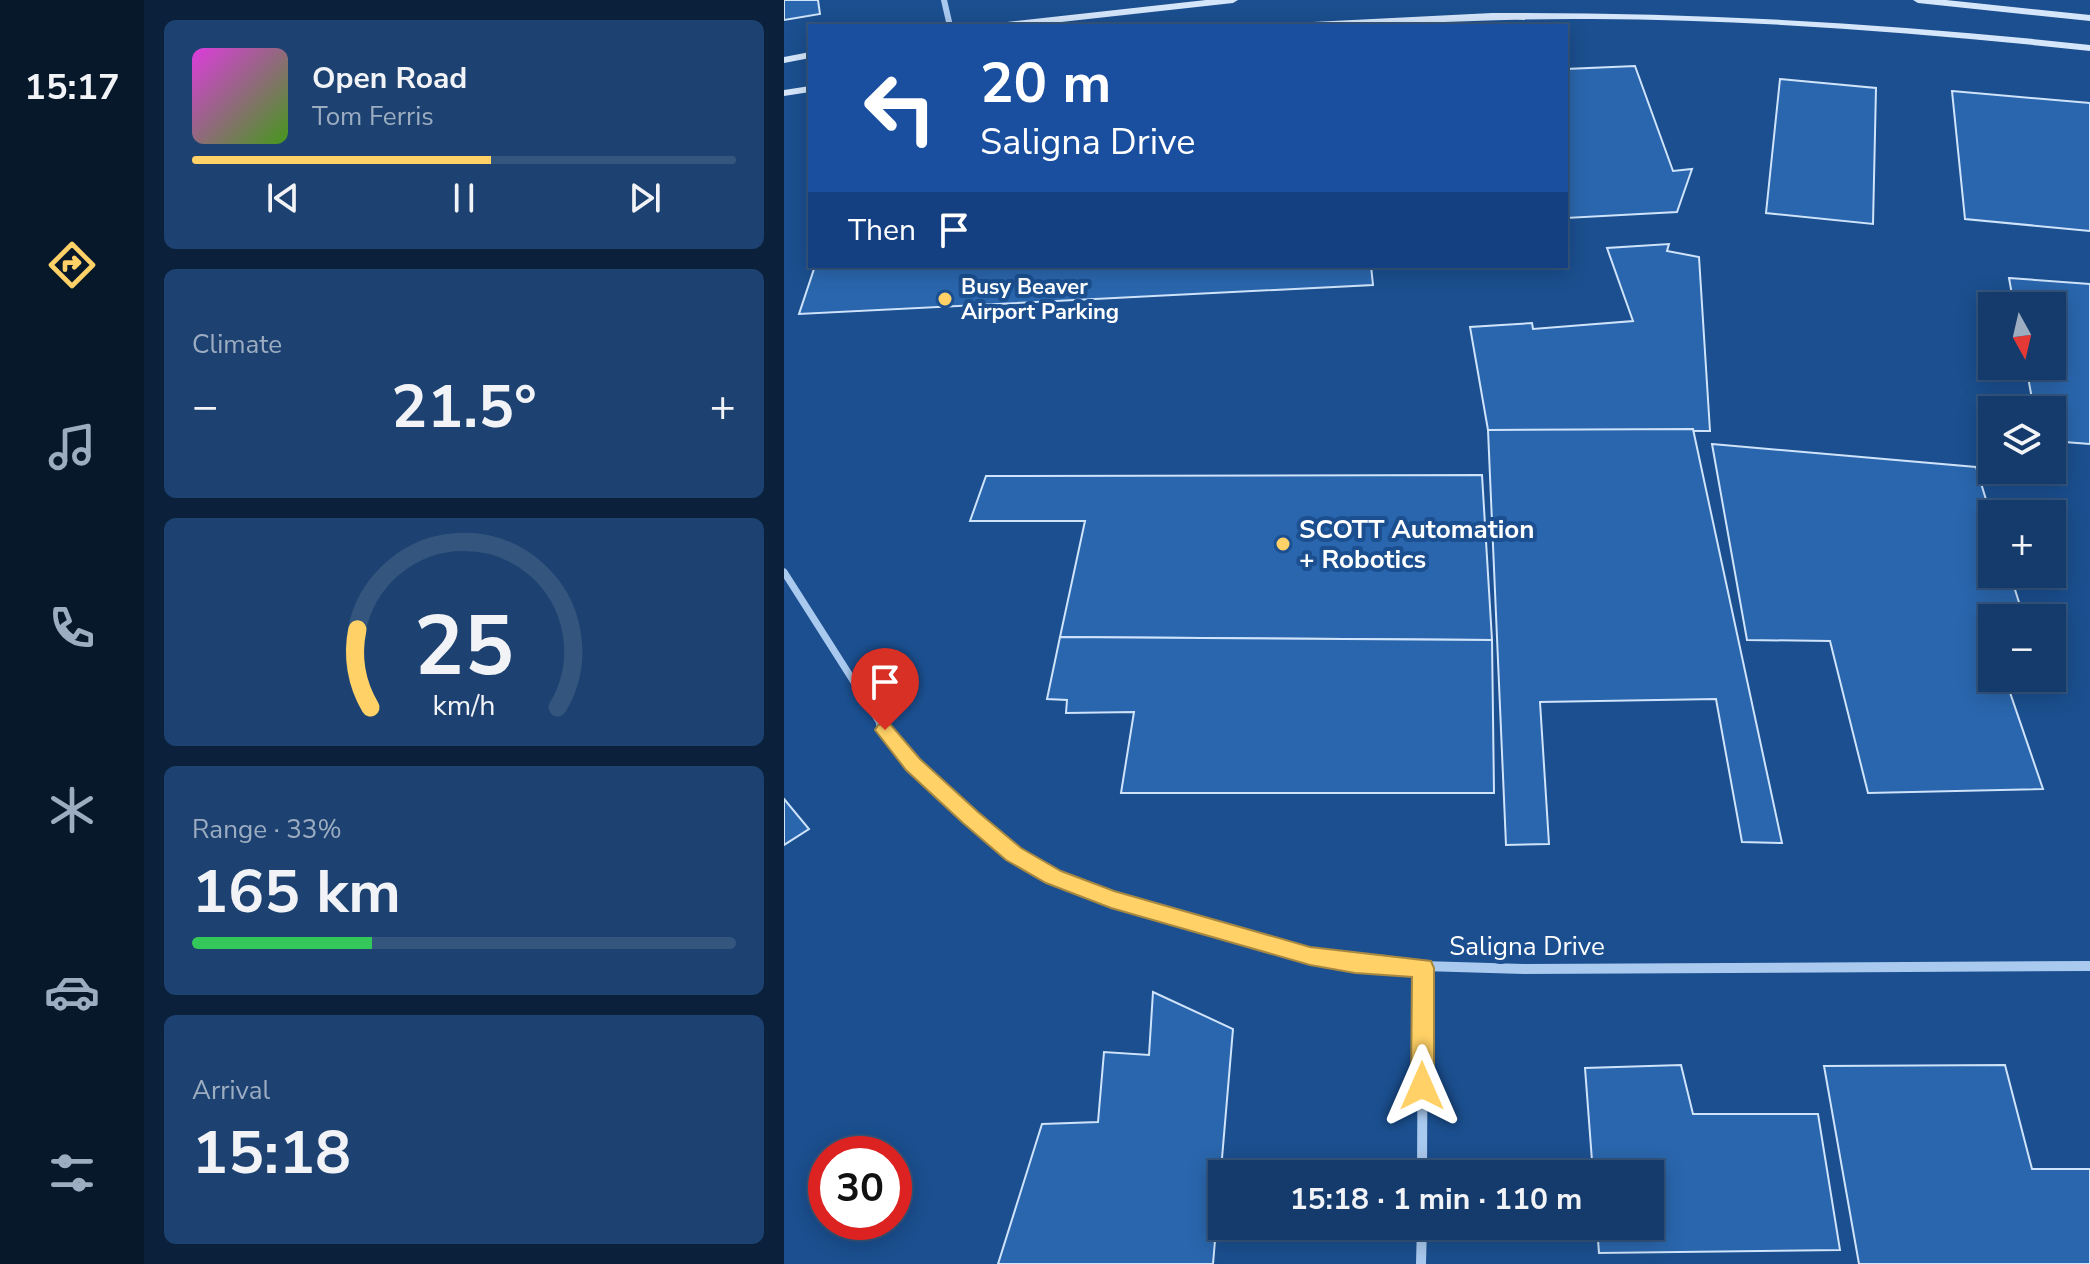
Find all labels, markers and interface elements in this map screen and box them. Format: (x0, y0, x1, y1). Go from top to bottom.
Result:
text: 20 m (980, 45, 1111, 122)
icon: left (848, 56, 952, 160)
text: Open Road (312, 58, 467, 99)
text: 15:17 (24, 63, 120, 112)
text: Tom Ferris (312, 99, 434, 134)
text: Saligna Drive (980, 118, 1195, 167)
icon: previous (261, 176, 305, 220)
icon: pause (442, 176, 486, 220)
icon: next (623, 176, 667, 220)
icon: arrive (932, 208, 976, 252)
text: Then (848, 210, 916, 251)
icon: directions (44, 237, 100, 293)
place label: Busy Beaver Airport Parking (961, 272, 1119, 327)
marker: Busy Beaver Airport Parking (936, 290, 954, 308)
north arrow (1978, 292, 2066, 380)
map controls (1978, 292, 2066, 692)
text: Climate (192, 327, 282, 362)
text: 21.5° (391, 366, 537, 448)
text: − (192, 377, 218, 437)
text: + (710, 377, 736, 437)
button: layers (1978, 396, 2066, 484)
icon: music (44, 419, 100, 475)
button: + (1978, 500, 2066, 588)
place label: SCOTT Automation + Robotics (1299, 512, 1534, 577)
marker: SCOTT Automation + Robotics (1274, 535, 1292, 553)
text: 25 (414, 590, 514, 703)
icon: phone (44, 600, 100, 656)
button: − (1978, 604, 2066, 692)
pin (851, 648, 919, 730)
icon: arrive (863, 660, 907, 704)
text: km/h (433, 686, 495, 725)
icon: climate (44, 782, 100, 838)
text: Range · 33% (192, 812, 342, 847)
text: 165 km (192, 851, 401, 933)
street label: Saligna Drive (1449, 929, 1605, 964)
icon: car (44, 964, 100, 1020)
position arrow (1380, 1044, 1464, 1128)
text: Arrival (192, 1073, 270, 1108)
text: 15:18 (192, 1112, 351, 1194)
speed limit sign: 30 (808, 1136, 912, 1240)
icon: filters (44, 1145, 100, 1201)
text: 15:18 · 1 min · 110 m (1290, 1179, 1582, 1220)

